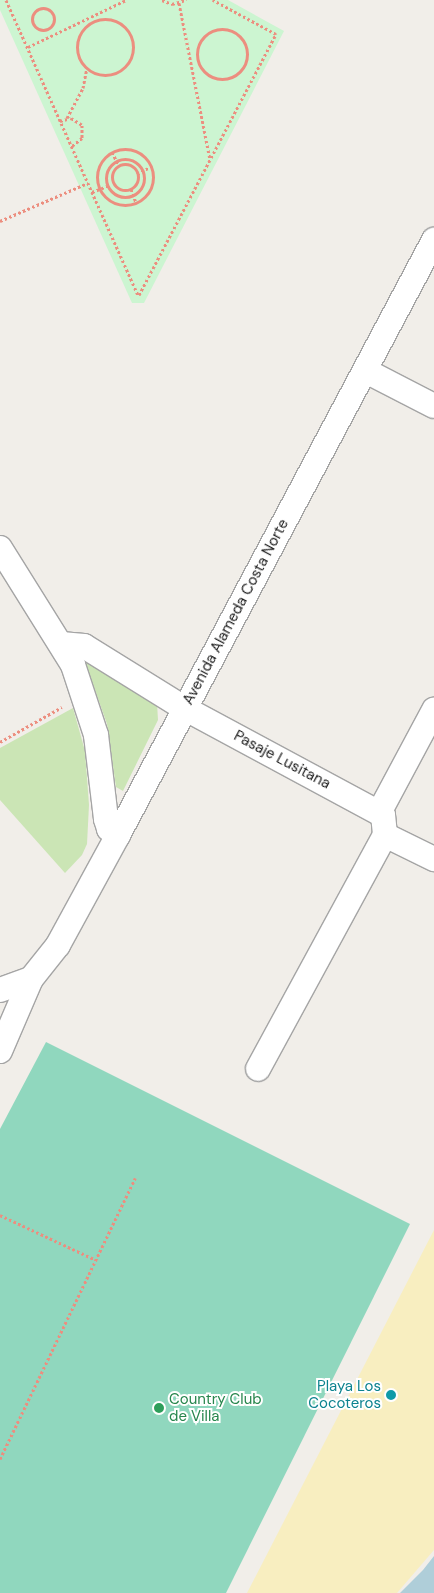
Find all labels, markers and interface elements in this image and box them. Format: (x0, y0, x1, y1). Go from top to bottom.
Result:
street label: Avenida Alameda Costa Norte (179, 516, 293, 708)
street label: Pasaje Lusitana (231, 727, 333, 793)
place label: Playa Los Cocoteros (308, 1377, 381, 1412)
marker: Playa Los Cocoteros (385, 1389, 397, 1401)
place label: Country Club de Villa (169, 1390, 262, 1425)
marker: Country Club de Villa (153, 1402, 165, 1414)

